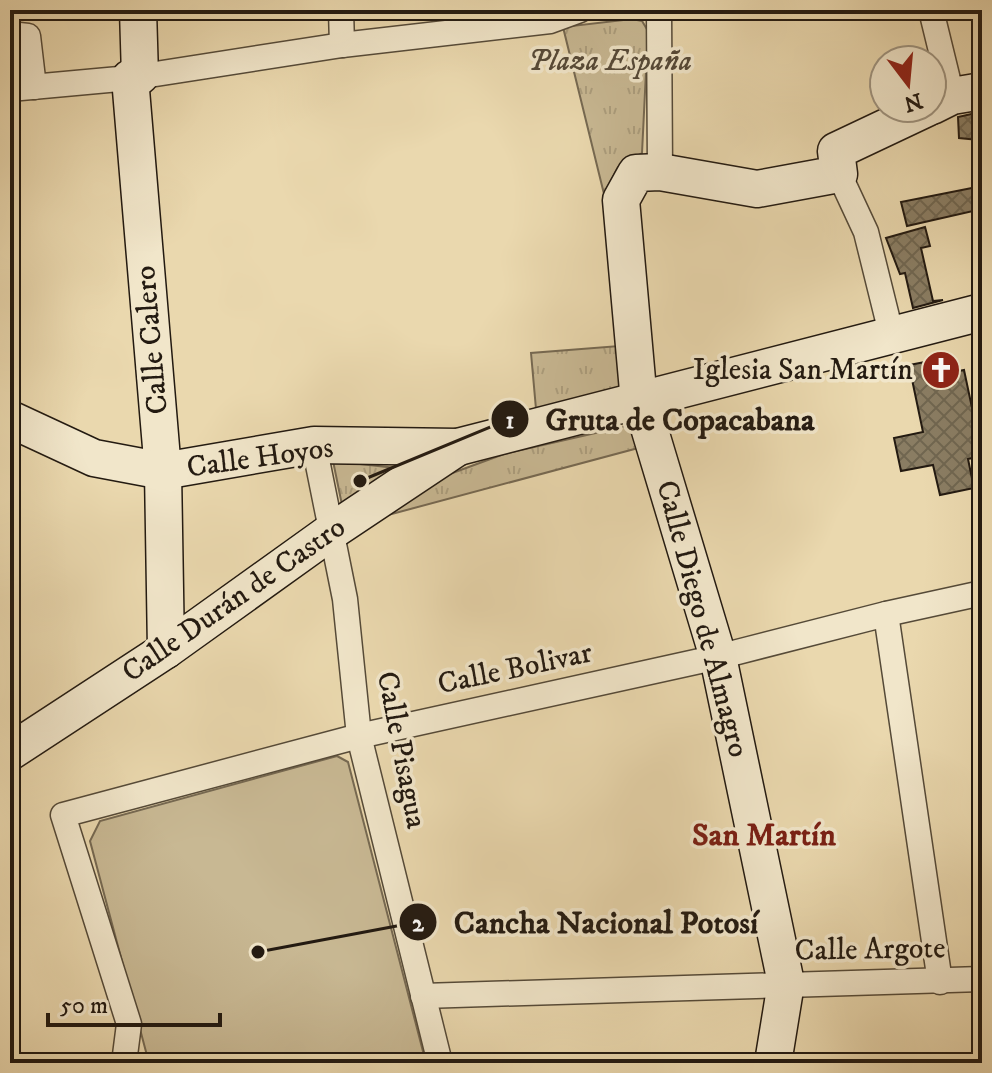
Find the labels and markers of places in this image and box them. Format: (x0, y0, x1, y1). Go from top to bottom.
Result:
church icon: Iglesia San Martín (920, 349, 962, 391)
place label: Iglesia San Martín (693, 352, 913, 389)
callout: Gruta de Copacabana (490, 391, 831, 447)
callout: Cancha Nacional Potosí (398, 894, 774, 950)

